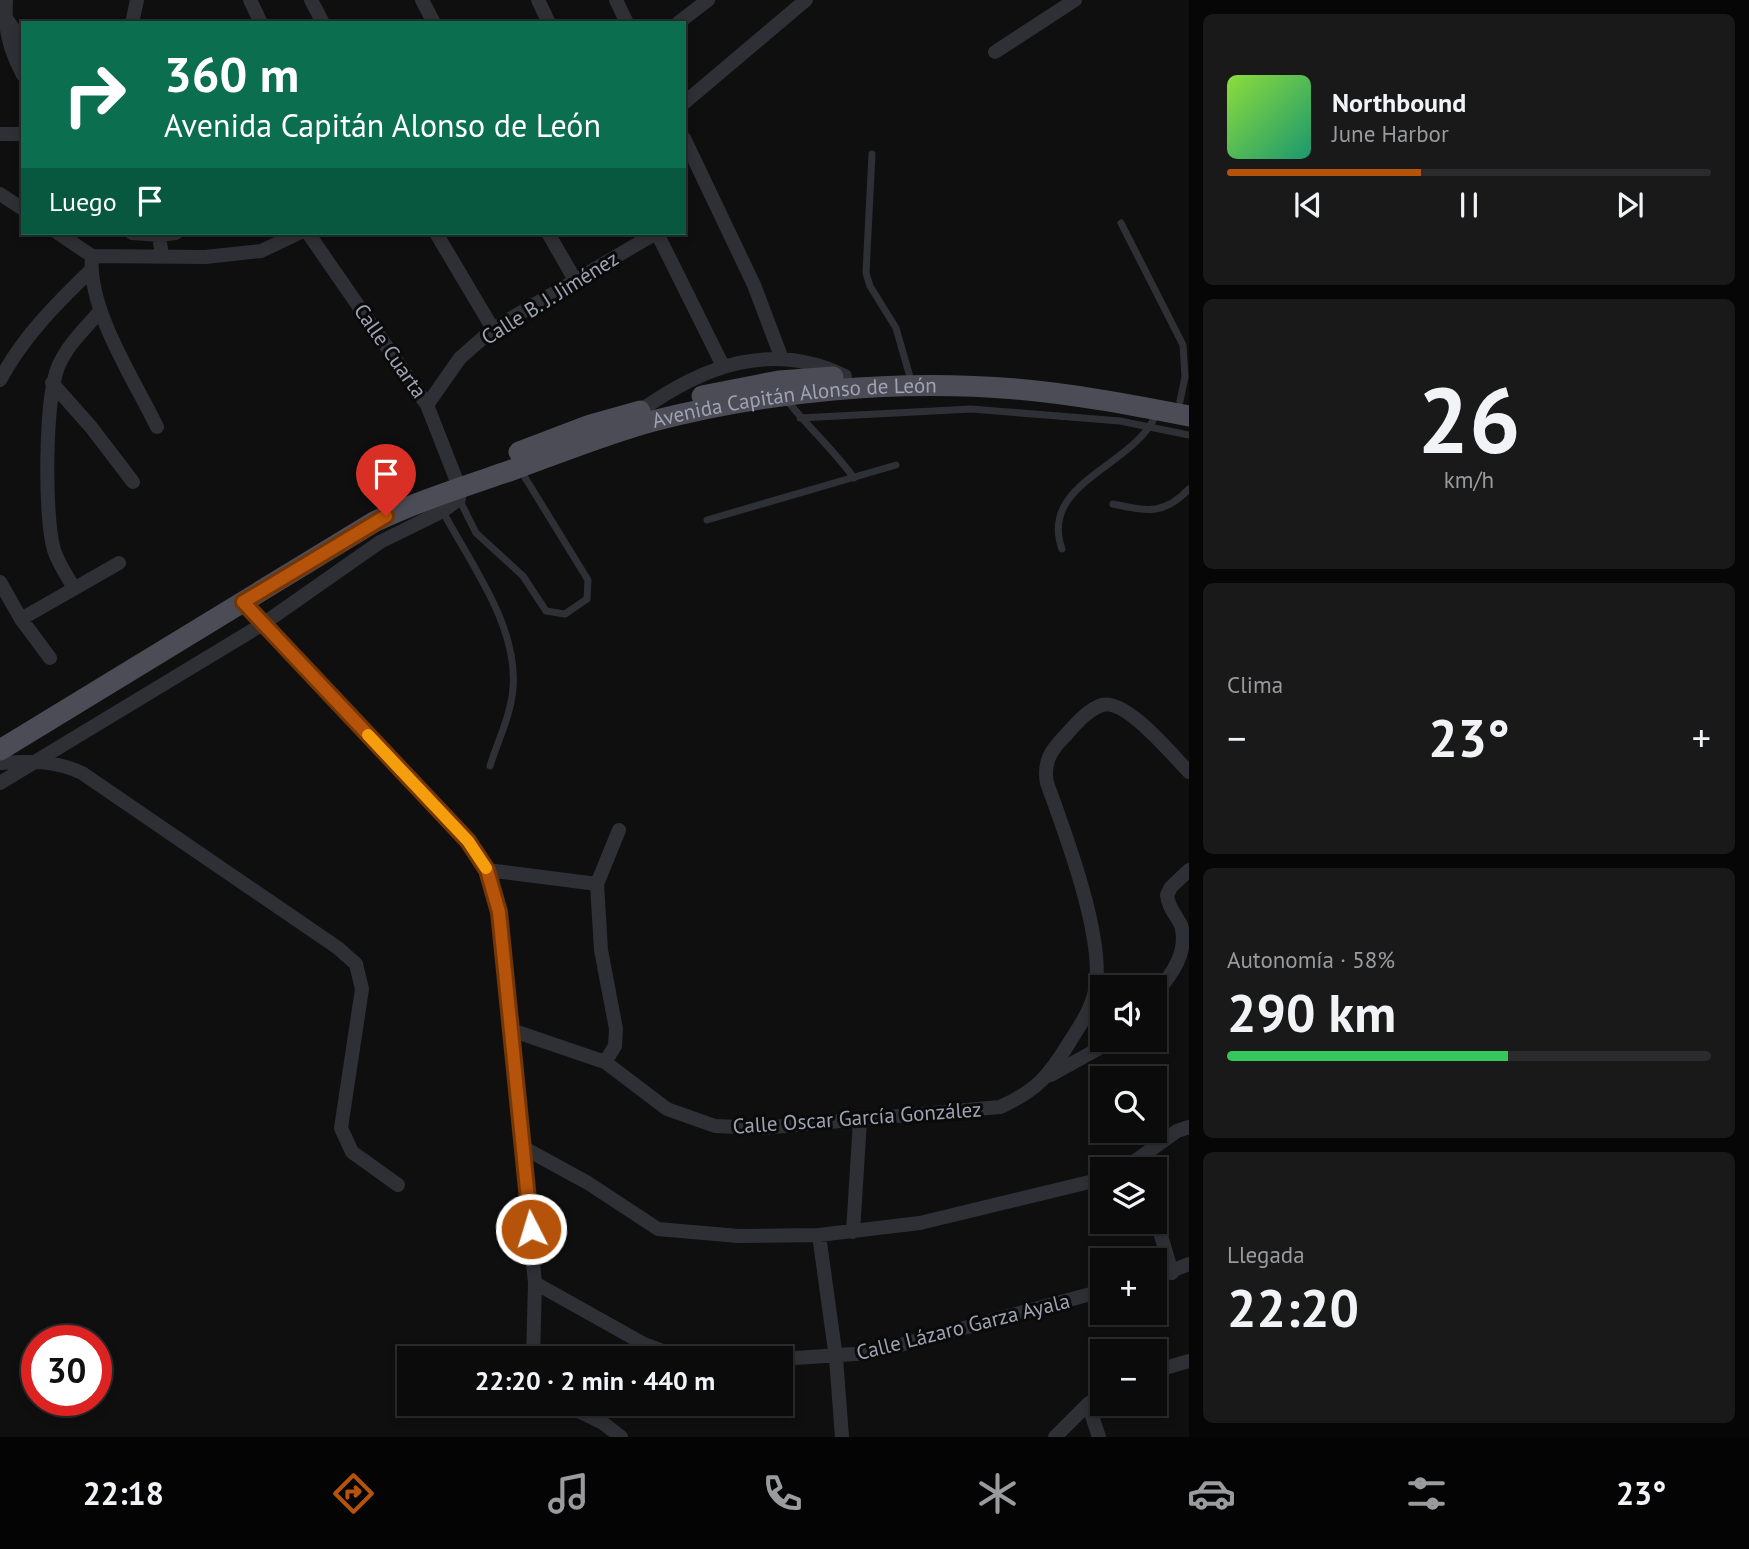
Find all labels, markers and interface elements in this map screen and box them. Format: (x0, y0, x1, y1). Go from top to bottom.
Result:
text: 360 m (164, 42, 299, 106)
icon: right (49, 49, 140, 140)
text: Northbound (1332, 86, 1466, 119)
text: Avenida Capitán Alonso de León (164, 104, 601, 146)
text: June Harbor (1332, 119, 1449, 148)
icon: arrive (131, 182, 169, 220)
text: Luego (49, 185, 117, 218)
icon: previous (1289, 186, 1327, 224)
icon: pause (1450, 186, 1488, 224)
icon: next (1611, 186, 1649, 224)
street label: Calle B. J. Jiménez (476, 245, 623, 351)
street label: Calle Cuarta (348, 298, 433, 403)
text: 26 (1417, 360, 1521, 478)
street label: Avenida Capitán Alonso de León (649, 372, 937, 434)
pin (356, 444, 416, 516)
icon: arrive (367, 455, 405, 493)
text: km/h (1444, 465, 1494, 494)
text: Clima (1227, 670, 1283, 699)
text: 23° (1428, 704, 1510, 771)
text: − (1227, 713, 1246, 762)
text: + (1692, 713, 1711, 762)
text: Autonomía · 58% (1227, 945, 1395, 974)
map controls (1090, 975, 1167, 1416)
button: sound (1090, 975, 1167, 1052)
text: 290 km (1227, 979, 1396, 1046)
button: search (1090, 1066, 1167, 1143)
street label: Calle Oscar García González (732, 1095, 982, 1140)
button: layers (1090, 1157, 1167, 1234)
position arrow (494, 1192, 568, 1266)
text: Llegada (1227, 1240, 1305, 1269)
button: + (1090, 1248, 1167, 1325)
text: 22:20 (1227, 1274, 1359, 1341)
street label: Calle Lázaro Garza Ayala (853, 1287, 1072, 1366)
speed limit sign: 30 (21, 1325, 112, 1416)
button: − (1090, 1339, 1167, 1416)
text: 22:20 · 2 min · 440 m (475, 1364, 715, 1397)
icon: directions (329, 1469, 378, 1518)
icon: music (544, 1469, 593, 1518)
icon: phone (758, 1469, 807, 1518)
icon: climate (973, 1469, 1022, 1518)
icon: car (1187, 1469, 1236, 1518)
icon: filters (1402, 1469, 1451, 1518)
text: 22:18 (83, 1472, 164, 1514)
text: 23° (1616, 1472, 1666, 1514)

